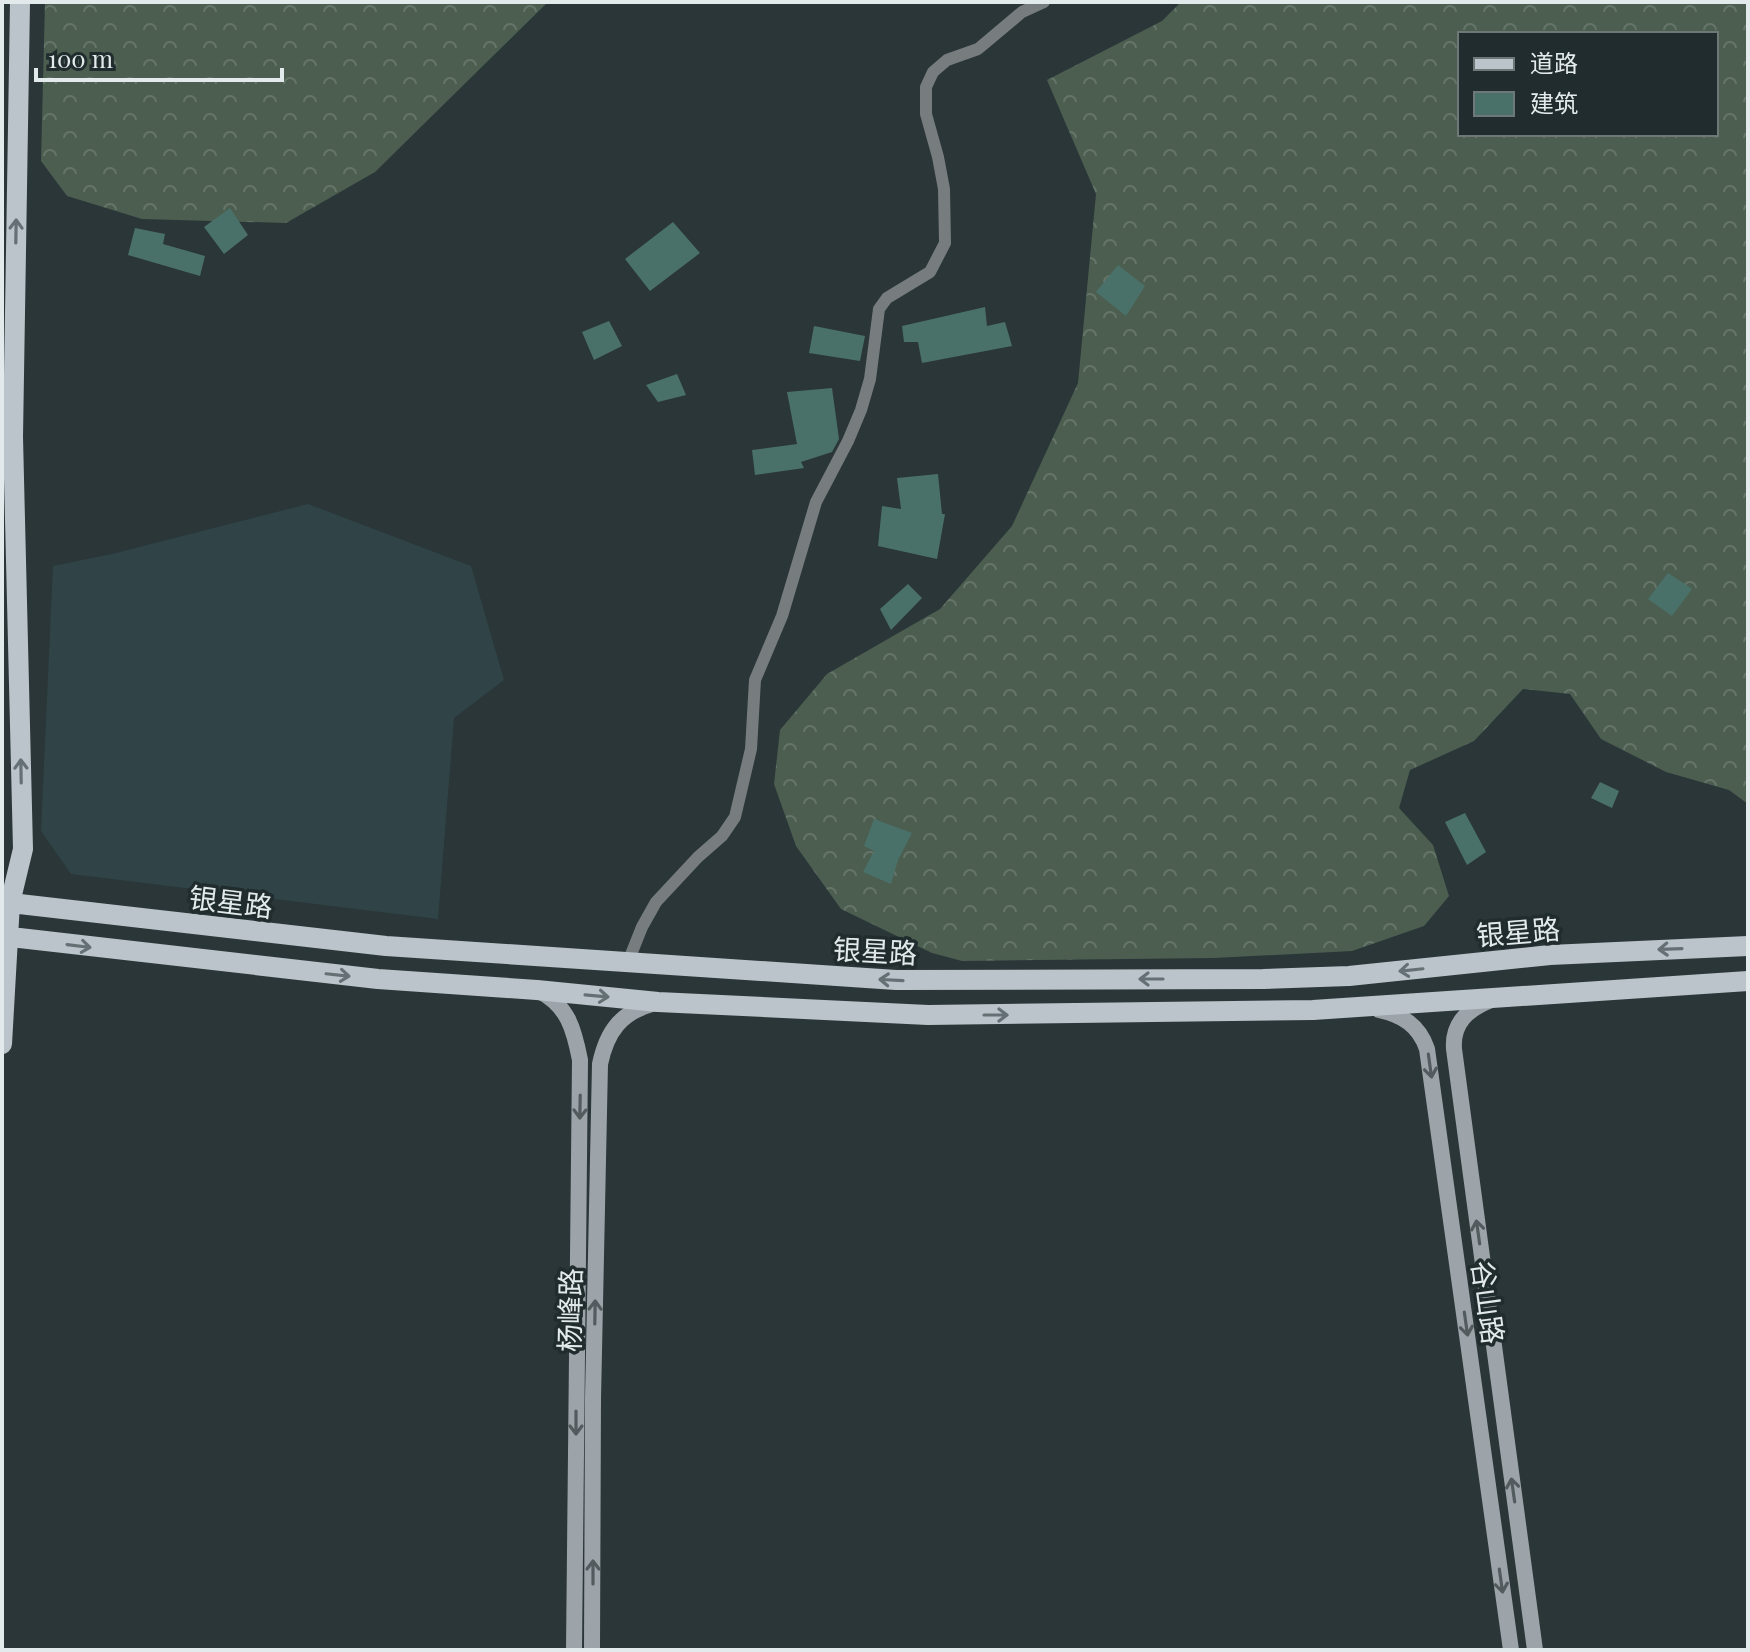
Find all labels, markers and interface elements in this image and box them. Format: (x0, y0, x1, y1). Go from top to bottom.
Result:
scale bar (36, 32, 282, 82)
legend (1458, 32, 1718, 136)
text: 100 m (48, 42, 113, 74)
text: 道路 (1530, 46, 1578, 78)
text: 建筑 (1530, 86, 1578, 118)
one-way arrow (9, 218, 24, 245)
one-way arrow (14, 758, 29, 785)
street label: 银星路 (187, 878, 275, 924)
street label: 银星路 (1475, 909, 1561, 953)
street label: 银星路 (832, 929, 918, 971)
one-way arrow (65, 939, 92, 954)
one-way arrow (1657, 942, 1684, 957)
one-way arrow (1398, 962, 1425, 977)
one-way arrow (324, 968, 351, 983)
one-way arrow (1138, 971, 1165, 987)
one-way arrow (878, 972, 905, 987)
one-way arrow (583, 989, 610, 1004)
one-way arrow (982, 1007, 1009, 1022)
one-way arrow (1423, 1053, 1438, 1079)
one-way arrow (572, 1093, 588, 1120)
one-way arrow (1470, 1220, 1485, 1245)
street label: 谷山路 (1465, 1258, 1513, 1346)
street label: 杨峰路 (550, 1268, 588, 1352)
one-way arrow (587, 1299, 602, 1326)
one-way arrow (1459, 1311, 1474, 1336)
one-way arrow (568, 1409, 584, 1436)
one-way arrow (1505, 1477, 1520, 1503)
one-way arrow (585, 1559, 600, 1586)
one-way arrow (1494, 1568, 1509, 1594)

